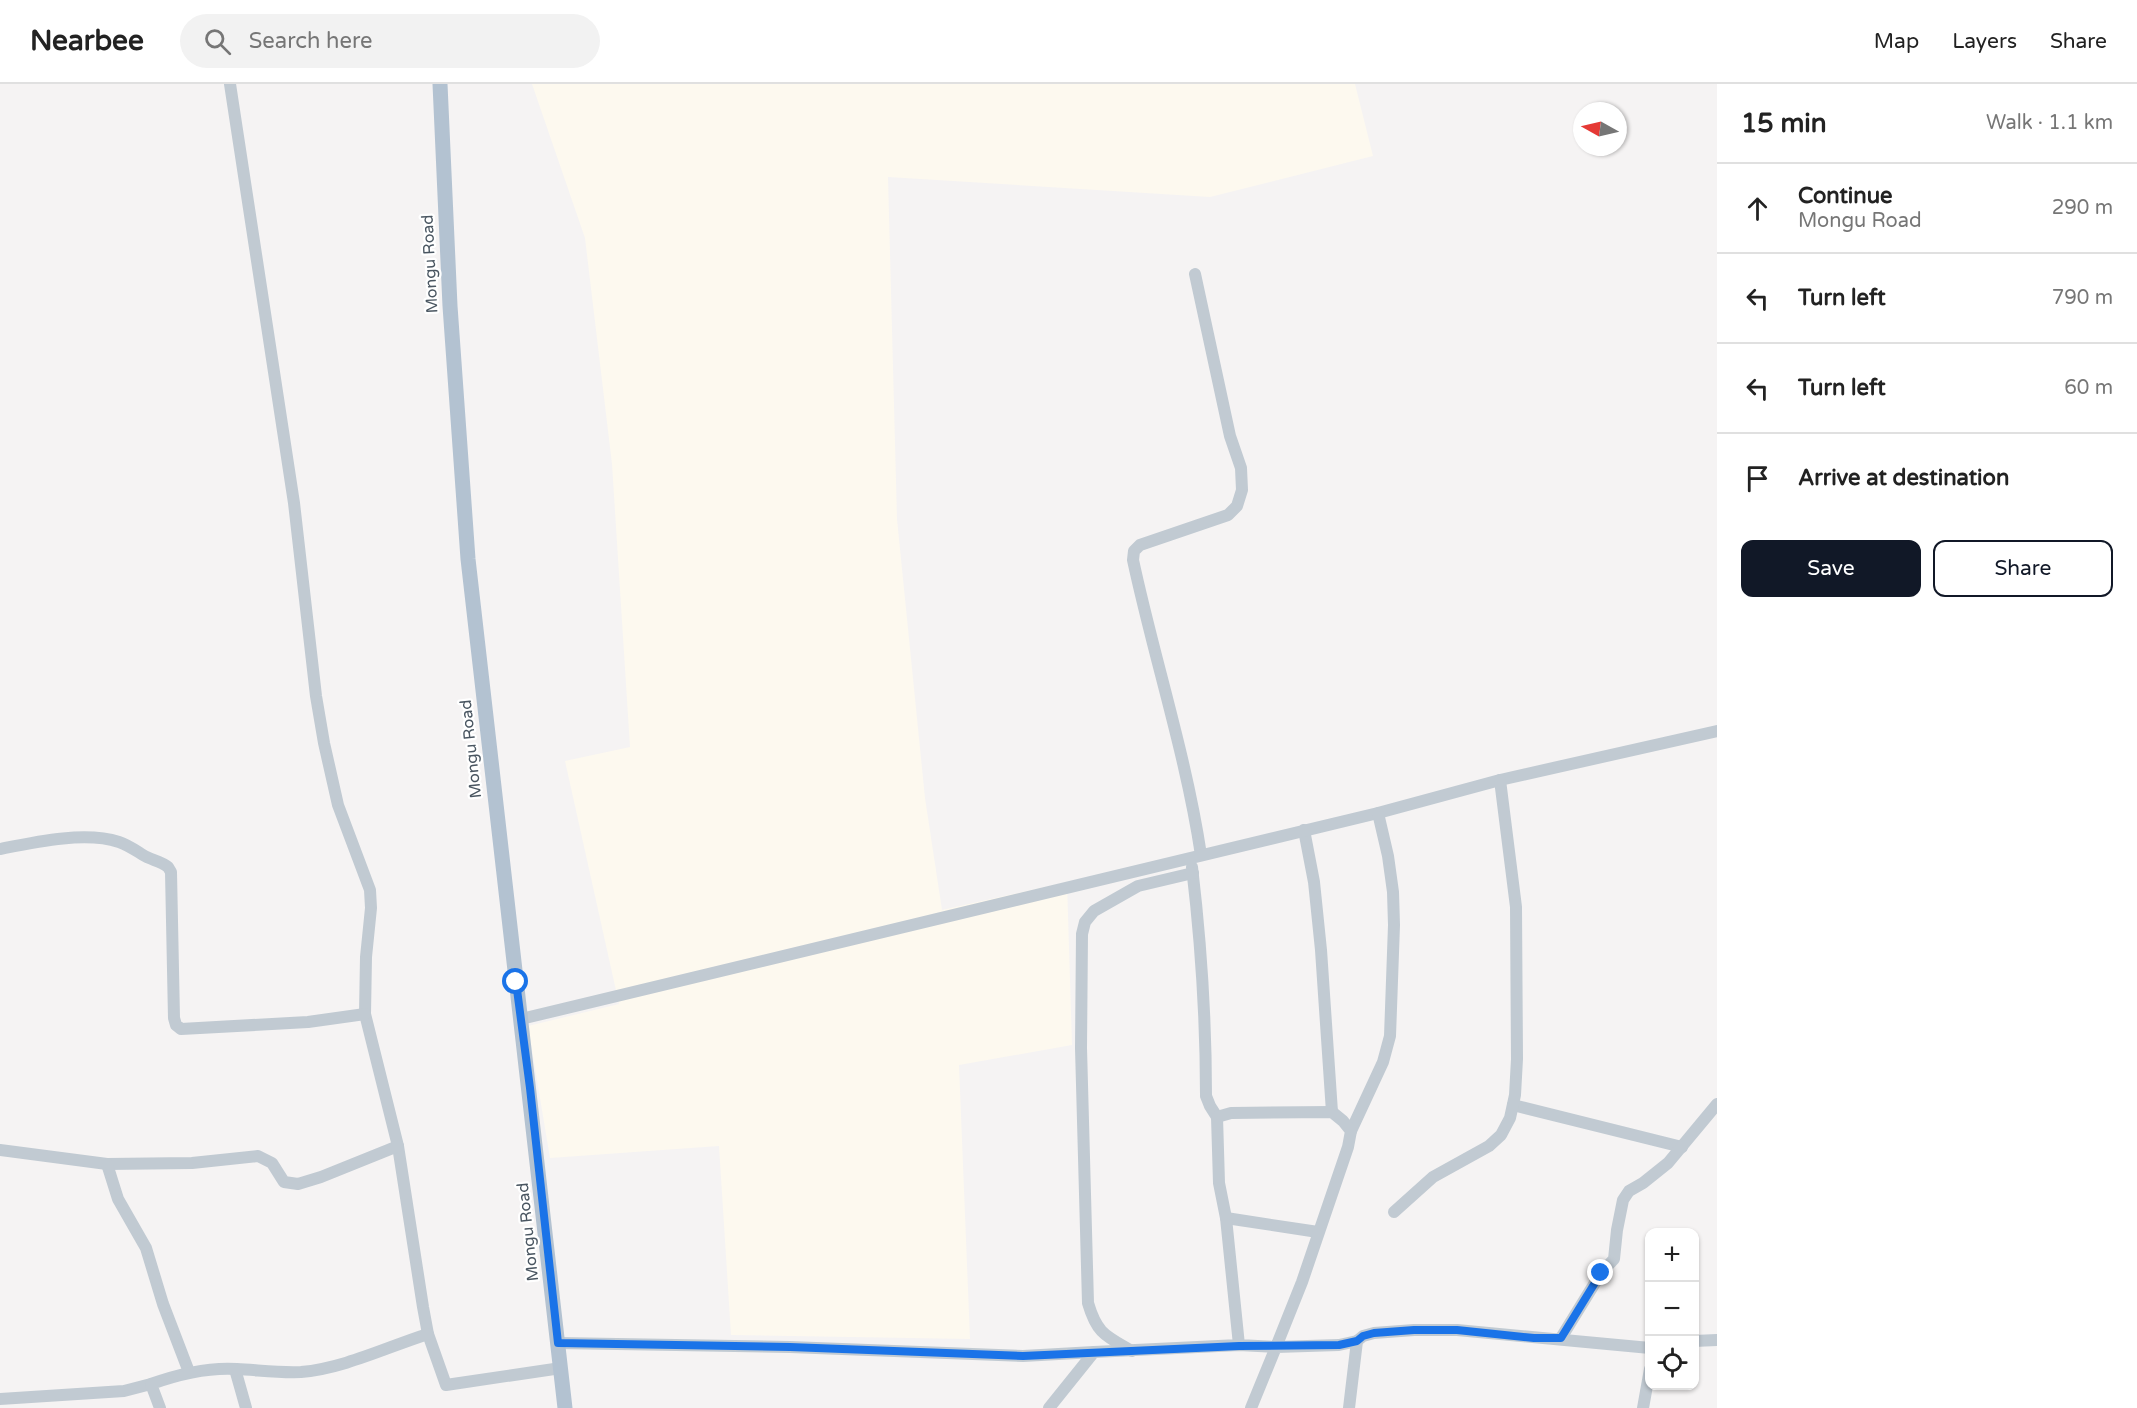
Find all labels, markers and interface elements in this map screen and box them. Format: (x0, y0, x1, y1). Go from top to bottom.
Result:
search box (180, 14, 600, 68)
text: Nearbee (30, 24, 144, 58)
icon: search (201, 25, 234, 58)
text: Search here (249, 28, 372, 54)
text: Map (1874, 29, 1919, 54)
text: Layers (1952, 29, 2017, 54)
text: Share (2050, 29, 2107, 54)
north arrow (1573, 102, 1627, 156)
text: 15 min (1741, 108, 1827, 139)
text: Walk · 1.1 km (1986, 111, 2113, 135)
text: Continue (1798, 183, 1893, 209)
icon: ahead (1741, 192, 1774, 225)
text: 290 m (2052, 196, 2113, 220)
text: Mongu Road (1798, 209, 1922, 233)
street label: Mongu Road (417, 214, 443, 314)
icon: left (1741, 282, 1774, 315)
text: Turn left (1798, 285, 1886, 311)
text: 790 m (2052, 286, 2113, 310)
icon: left (1741, 372, 1774, 405)
text: Turn left (1798, 375, 1886, 401)
text: 60 m (2064, 376, 2113, 400)
icon: arrive (1741, 462, 1774, 495)
text: Arrive at destination (1798, 465, 2009, 491)
button: Save (1741, 540, 1921, 597)
button: Share (1933, 540, 2113, 597)
street label: Mongu Road (456, 699, 486, 799)
route start (502, 968, 528, 994)
street label: Mongu Road (513, 1182, 543, 1282)
map controls (1645, 1228, 1699, 1390)
button: + (1645, 1228, 1699, 1282)
route end (1587, 1259, 1613, 1285)
button: − (1645, 1282, 1699, 1336)
button: locate (1645, 1336, 1699, 1390)

